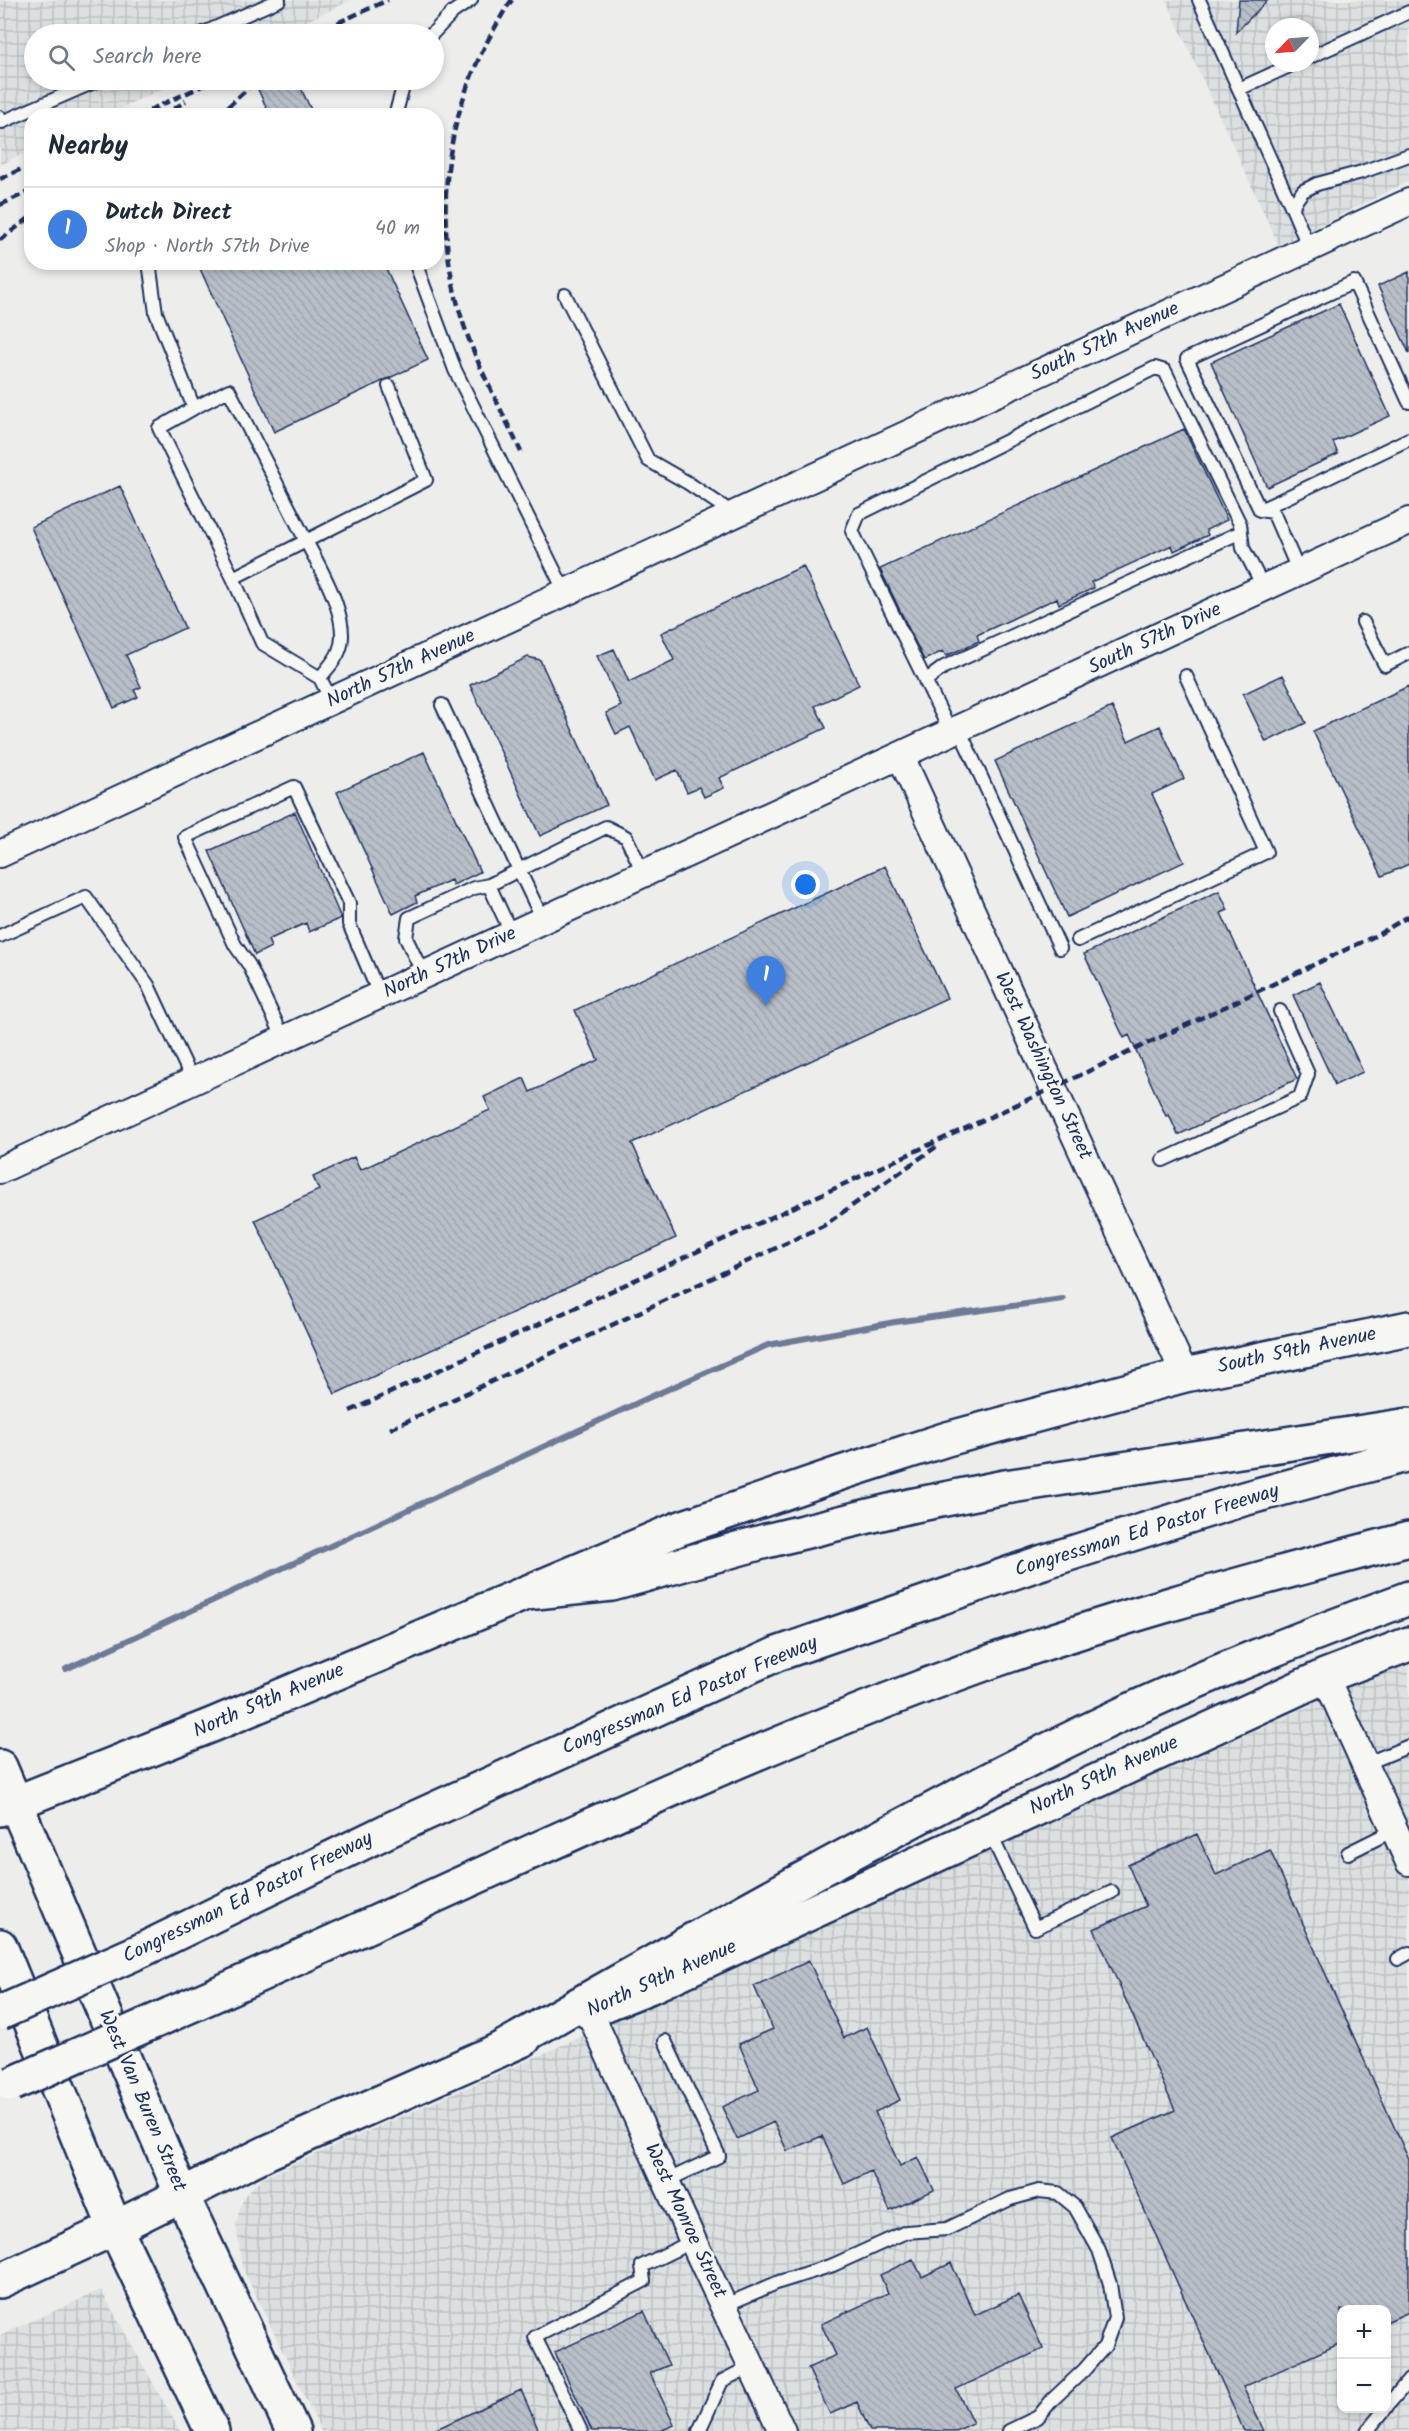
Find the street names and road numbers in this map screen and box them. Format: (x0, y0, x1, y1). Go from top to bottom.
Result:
street label: South 57th Avenue (1025, 293, 1185, 391)
street label: South 57th Drive (1083, 594, 1227, 684)
street label: North 57th Avenue (321, 620, 481, 718)
street label: North 57th Drive (378, 918, 522, 1008)
street label: West Washington Street (985, 967, 1101, 1166)
street label: South 59th Avenue (1215, 1319, 1379, 1383)
street label: Congressman Ed Pastor Freeway (1011, 1475, 1284, 1587)
street label: Congressman Ed Pastor Freeway (557, 1627, 823, 1764)
street label: North 59th Avenue (188, 1655, 350, 1747)
street label: North 59th Avenue (1024, 1727, 1184, 1825)
street label: Congressman Ed Pastor Freeway (117, 1823, 379, 1973)
street label: North 59th Avenue (582, 1932, 742, 2026)
street label: West Van Buren Street (89, 2005, 195, 2197)
street label: West Monroe Street (635, 2138, 735, 2304)

